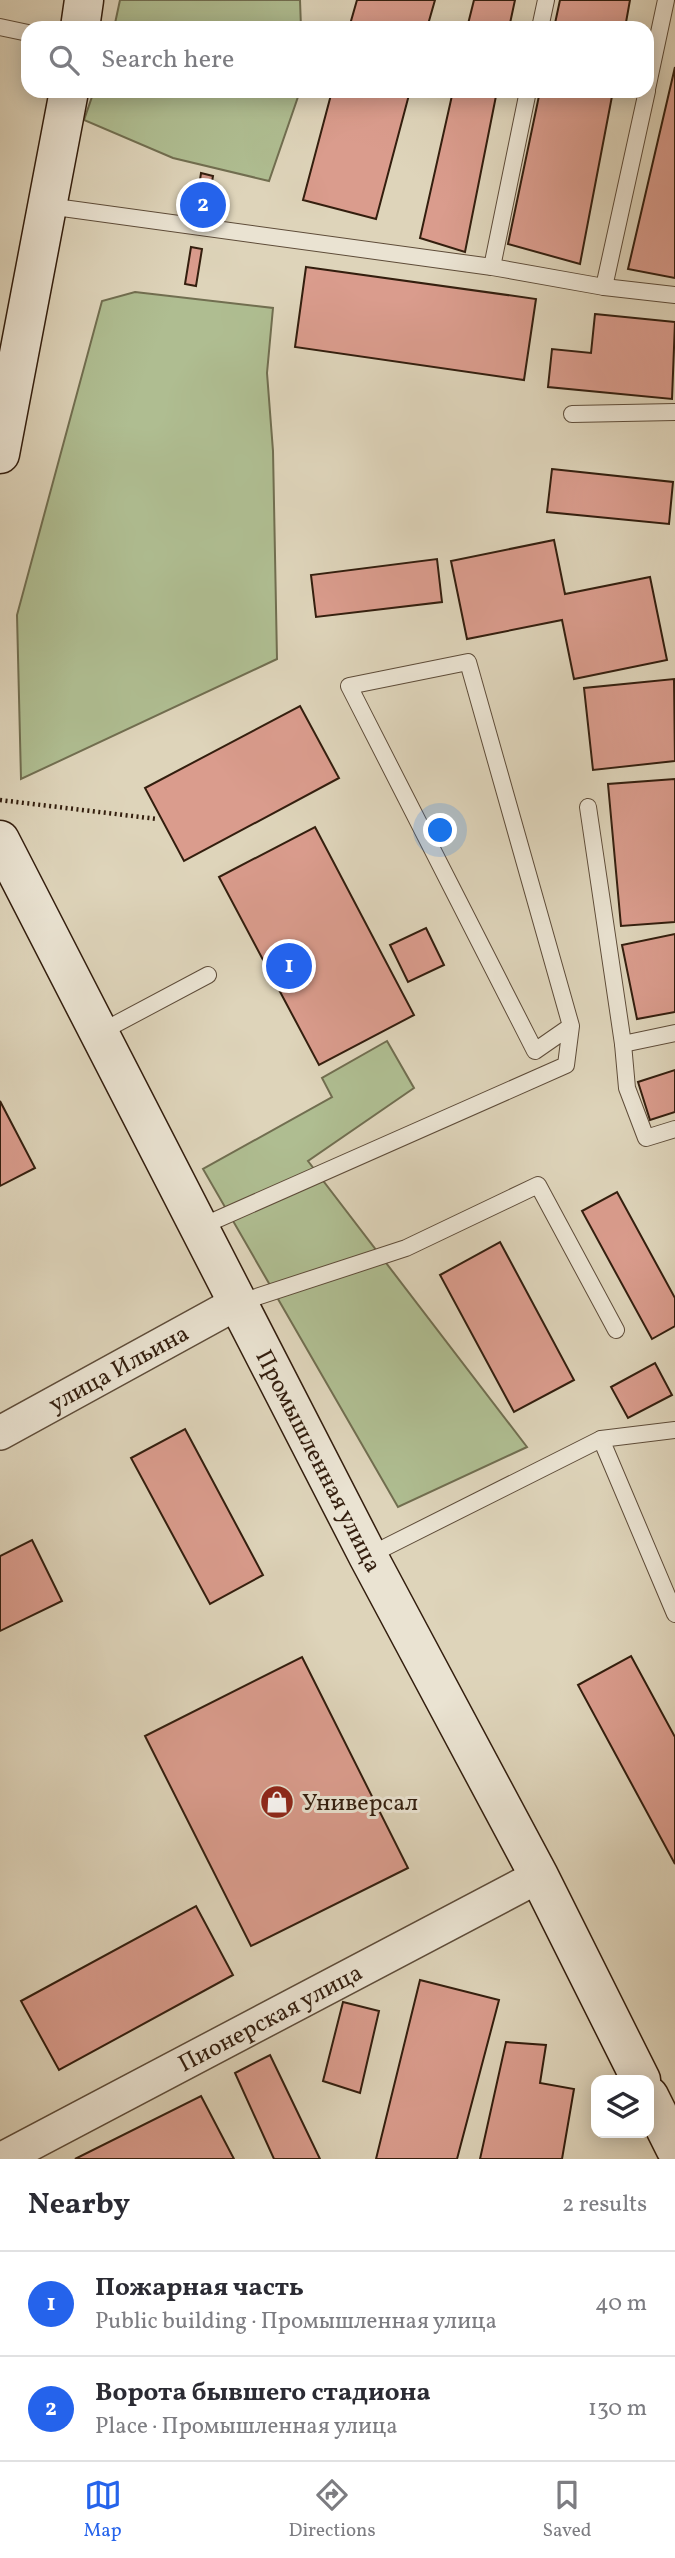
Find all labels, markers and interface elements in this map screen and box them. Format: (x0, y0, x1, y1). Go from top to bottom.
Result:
search box (21, 21, 654, 98)
icon: search (45, 41, 83, 79)
text: Search here (101, 42, 234, 78)
pin: 2 (180, 179, 226, 231)
your location (423, 813, 457, 847)
pin: 1 (266, 940, 312, 992)
street label: улица Ильина (43, 1317, 196, 1422)
street label: Промышленная улица (246, 1344, 389, 1579)
shop icon: Универсал (258, 1783, 296, 1821)
place label: Универсал (302, 1787, 418, 1821)
street label: Пионерская улица (173, 1957, 369, 2082)
map controls (591, 2075, 654, 2138)
button: layers (591, 2075, 654, 2138)
text: Nearby (28, 2184, 130, 2226)
text: 2 results (562, 2189, 647, 2221)
text: Пожарная часть (95, 2270, 304, 2306)
text: 1 (46, 2288, 56, 2320)
text: 40 m (595, 2288, 647, 2320)
text: Public building · Промышленная улица (95, 2306, 497, 2338)
text: Ворота бывшего стадиона (95, 2375, 431, 2411)
text: 2 (45, 2393, 57, 2425)
text: 130 m (588, 2393, 647, 2425)
text: Place · Промышленная улица (95, 2411, 398, 2443)
tab: Map (83, 2476, 122, 2544)
tab: Directions (289, 2476, 376, 2544)
tab: Saved (543, 2476, 591, 2544)

